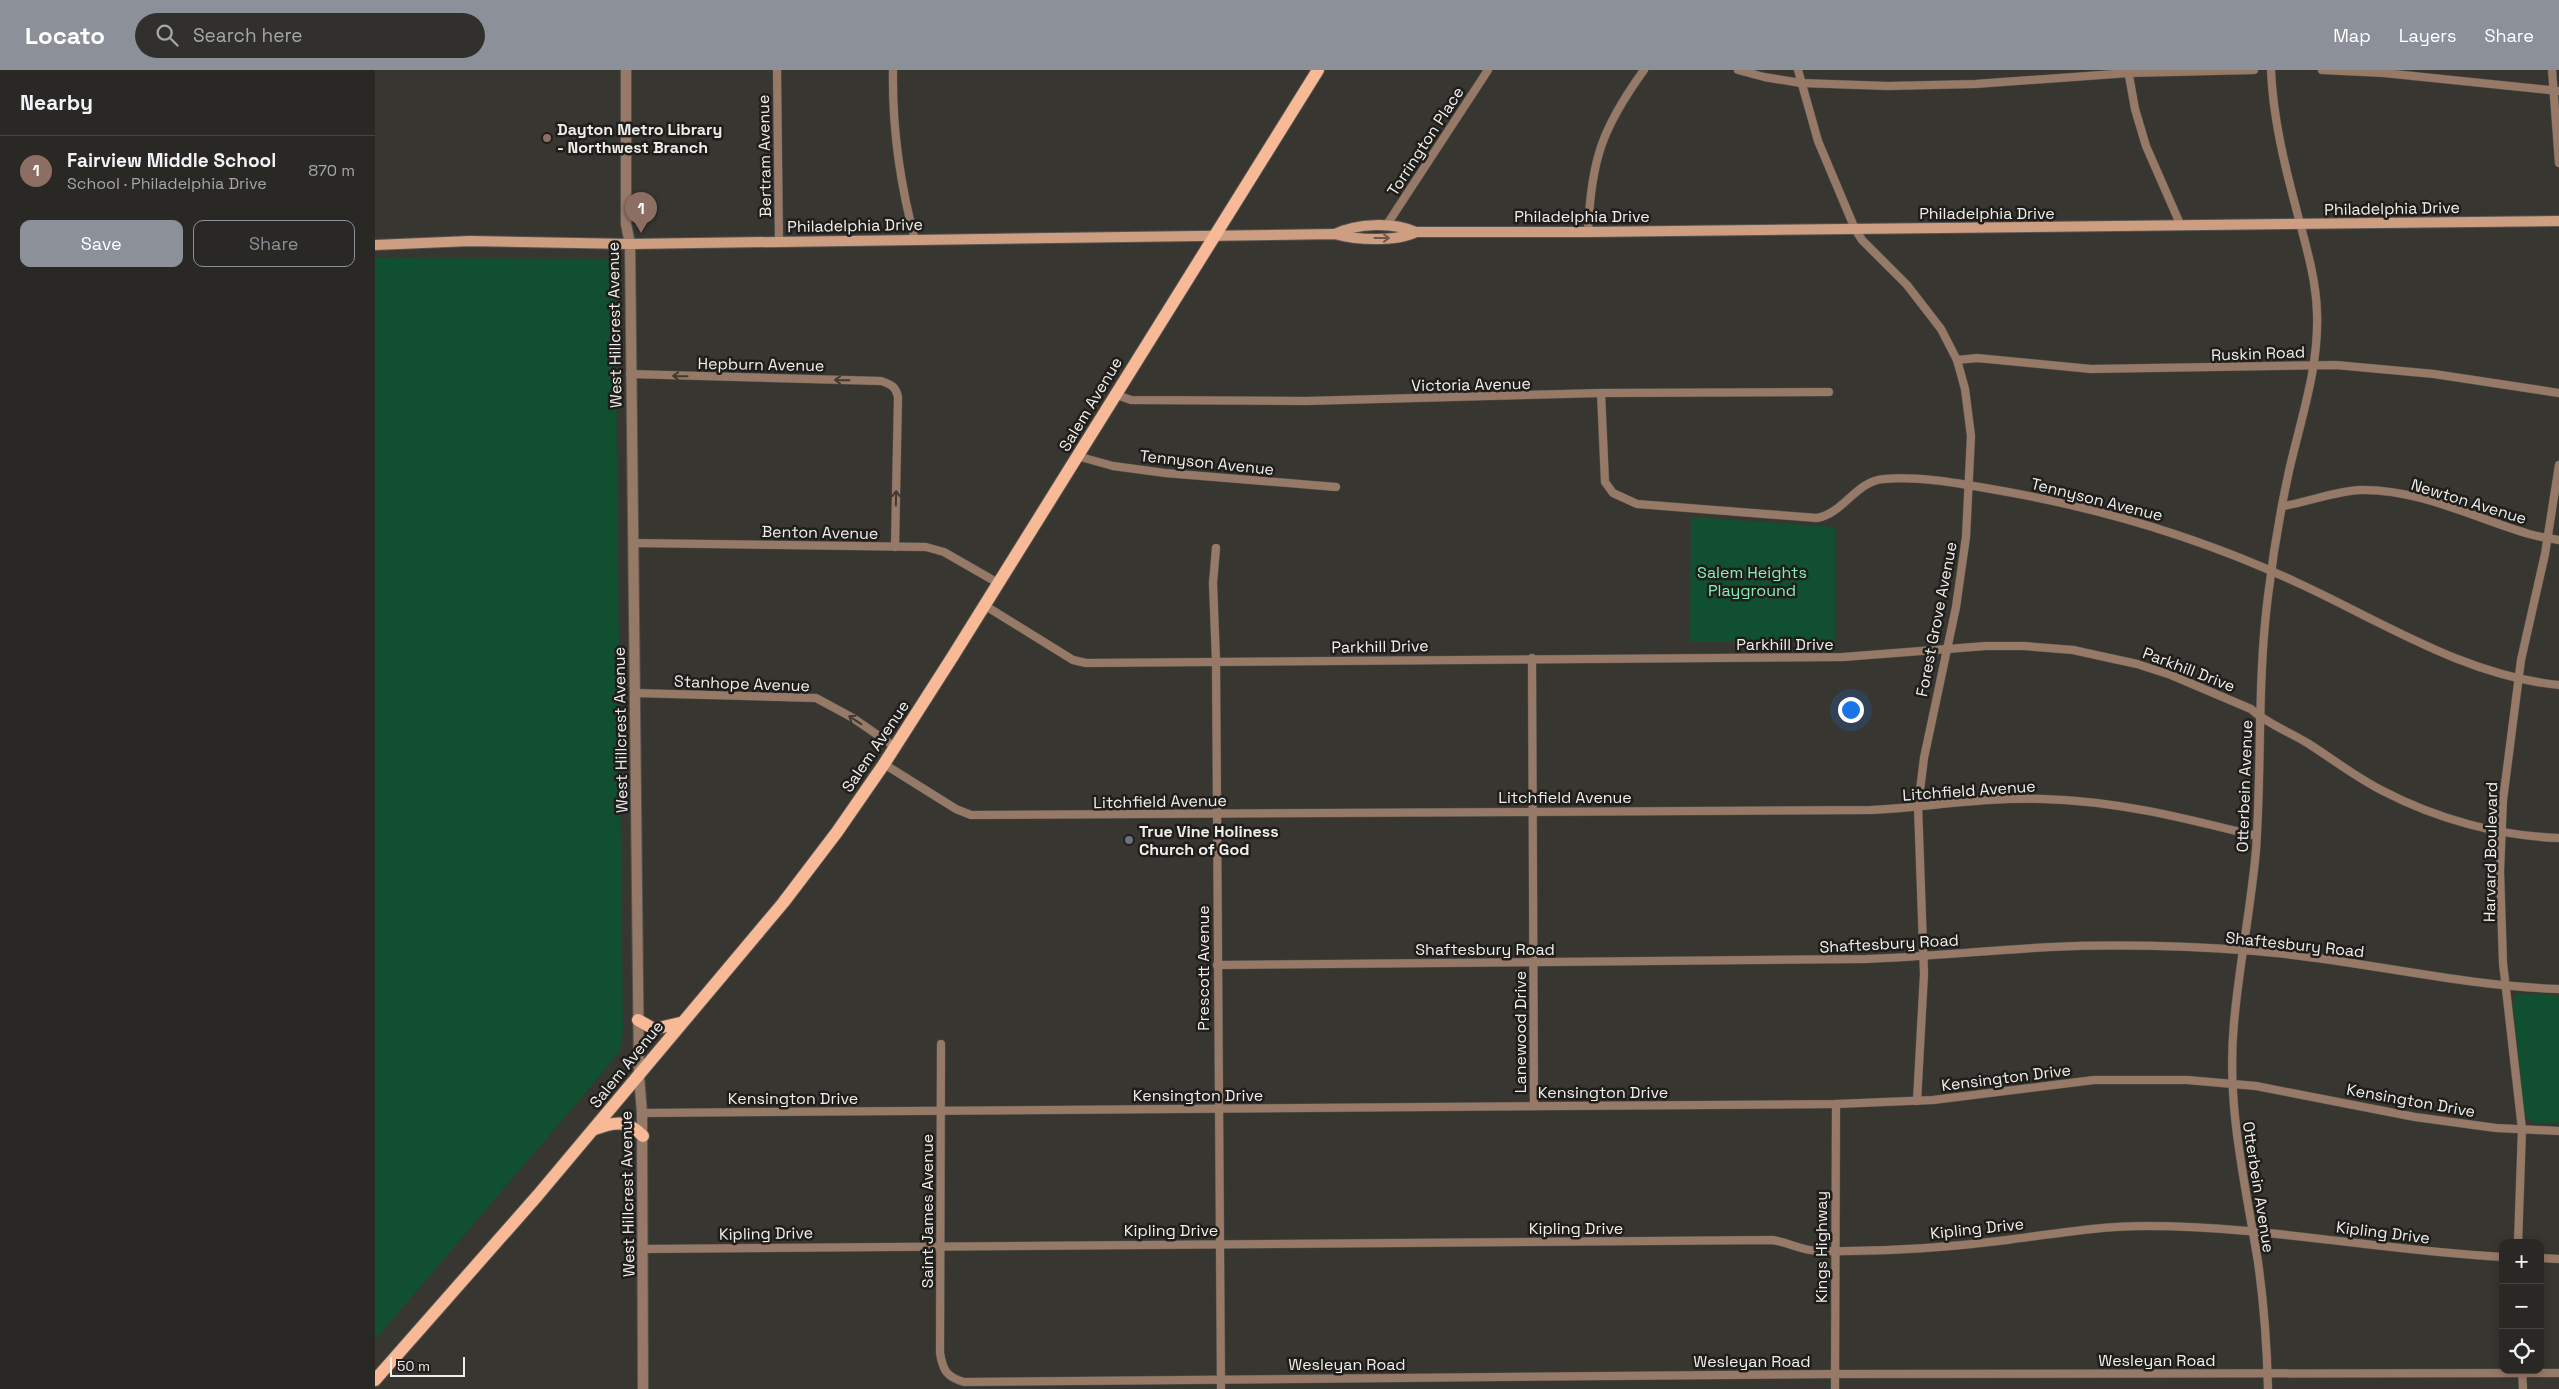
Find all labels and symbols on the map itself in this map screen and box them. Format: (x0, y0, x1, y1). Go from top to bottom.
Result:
street label: Torrington Place (1382, 83, 1469, 200)
street label: Bertram Avenue (753, 95, 776, 217)
place label: Dayton Metro Library - Northwest Branch (557, 119, 722, 158)
marker: Dayton Metro Library - Northwest Branch (541, 132, 553, 144)
pin: 1 (625, 192, 657, 233)
street label: Philadelphia Drive (2324, 197, 2460, 220)
street label: Philadelphia Drive (1919, 203, 2055, 224)
street label: Philadelphia Drive (1514, 206, 1650, 227)
street label: Philadelphia Drive (787, 214, 923, 237)
one-way arrow (1374, 233, 1390, 243)
street label: West Hillcrest Avenue (603, 242, 626, 408)
street label: Ruskin Road (2211, 341, 2305, 366)
street label: Hepburn Avenue (698, 353, 824, 376)
street label: Salem Avenue (1054, 353, 1127, 455)
one-way arrow (672, 371, 688, 380)
street label: Victoria Avenue (1411, 373, 1531, 396)
one-way arrow (835, 375, 851, 384)
street label: Tennyson Avenue (1139, 445, 1275, 480)
street label: Tennyson Avenue (2029, 473, 2165, 526)
street label: Newton Avenue (2408, 474, 2529, 529)
one-way arrow (891, 490, 901, 506)
street label: Benton Avenue (761, 521, 879, 544)
street label: Forest Grove Avenue (1911, 540, 1962, 698)
park label: Salem Heights Playground (1697, 562, 1807, 601)
street label: Parkhill Drive (1736, 634, 1834, 655)
street label: Parkhill Drive (1331, 635, 1429, 658)
street label: Parkhill Drive (2140, 642, 2238, 697)
street label: West Hillcrest Avenue (609, 647, 632, 813)
street label: Stanhope Avenue (674, 671, 810, 696)
street label: Salem Avenue (837, 696, 914, 796)
your location (1838, 697, 1864, 723)
one-way arrow (848, 715, 862, 725)
street label: Otterbein Avenue (2232, 719, 2257, 853)
street label: Litchfield Avenue (1902, 775, 2036, 806)
street label: Harvard Boulevard (2479, 782, 2502, 922)
street label: Litchfield Avenue (1498, 787, 1632, 808)
street label: Litchfield Avenue (1093, 790, 1227, 813)
place label: True Vine Holiness Church of God (1139, 821, 1279, 860)
marker: True Vine Holiness Church of God (1123, 834, 1135, 846)
street label: Prescott Avenue (1193, 905, 1214, 1031)
street label: Shaftesbury Road (2225, 927, 2365, 962)
street label: Shaftesbury Road (1819, 929, 1959, 958)
street label: Shaftesbury Road (1415, 939, 1555, 960)
street label: Lanewood Drive (1510, 971, 1531, 1093)
street label: Salem Avenue (585, 1016, 668, 1112)
street label: Kensington Drive (1940, 1059, 2072, 1096)
street label: Kensington Drive (2345, 1079, 2477, 1122)
street label: Kensington Drive (1538, 1082, 1668, 1103)
street label: Kensington Drive (1133, 1085, 1263, 1106)
street label: Kensington Drive (728, 1088, 858, 1109)
street label: West Hillcrest Avenue (616, 1111, 639, 1277)
street label: Otterbein Avenue (2238, 1120, 2279, 1254)
street label: Saint James Avenue (917, 1134, 938, 1288)
street label: Kings Highway (1811, 1191, 1832, 1303)
street label: Kipling Drive (1929, 1213, 2025, 1244)
street label: Kipling Drive (2335, 1216, 2431, 1249)
street label: Kipling Drive (1529, 1218, 1623, 1239)
street label: Kipling Drive (1124, 1220, 1218, 1241)
street label: Kipling Drive (719, 1222, 813, 1245)
street label: Wesleyan Road (2098, 1350, 2216, 1371)
street label: Wesleyan Road (1693, 1351, 1811, 1372)
scale bar (390, 1354, 465, 1377)
street label: Wesleyan Road (1288, 1354, 1406, 1375)

